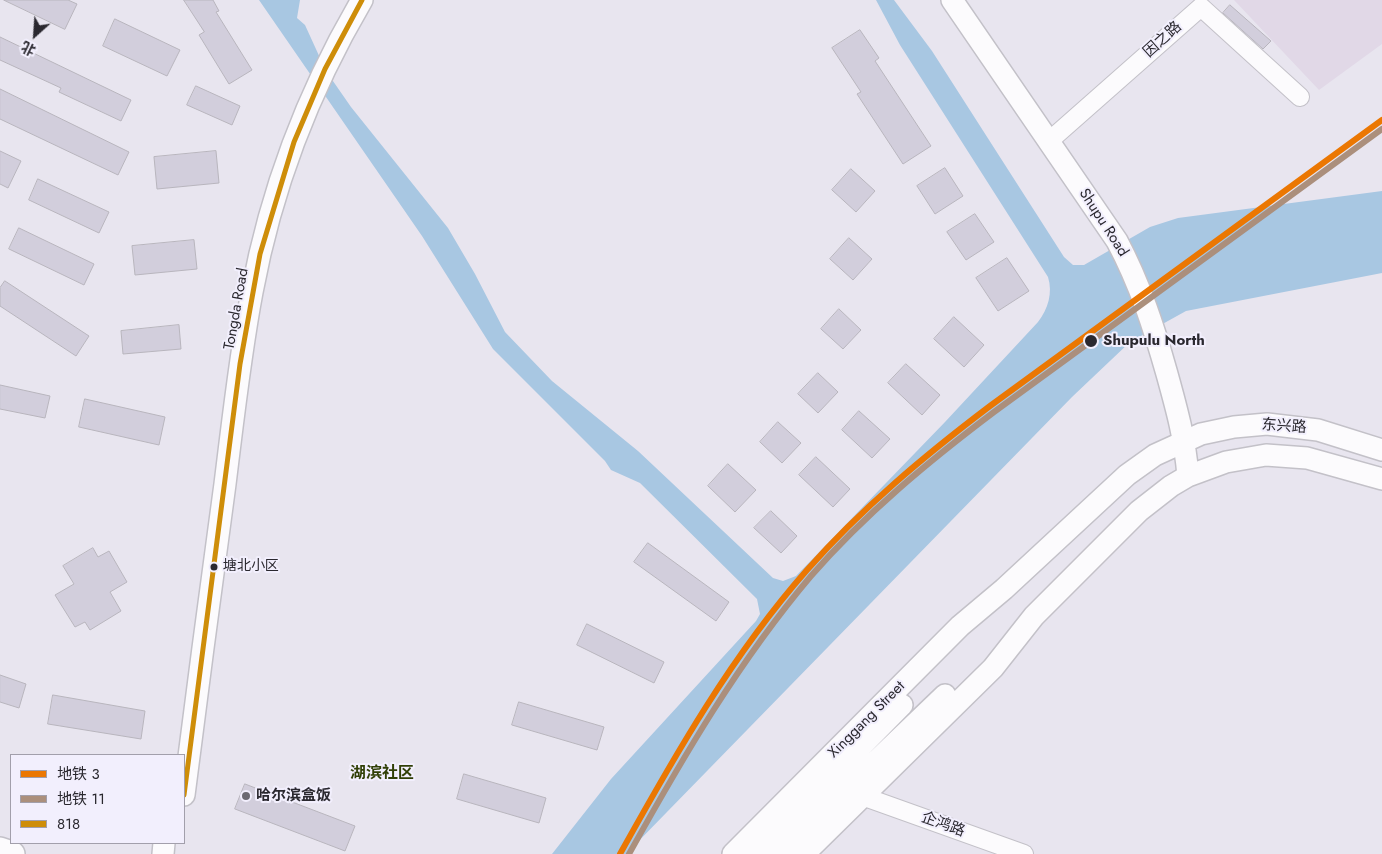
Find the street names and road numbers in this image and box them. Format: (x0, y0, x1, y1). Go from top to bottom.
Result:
street label: 因之路 (1140, 18, 1186, 62)
street label: Shupu Road (1074, 186, 1132, 260)
street label: Tongda Road (221, 267, 253, 351)
street label: 东兴路 (1261, 416, 1307, 438)
street label: Xinggang Street (825, 678, 909, 762)
street label: 企鸿路 (919, 809, 967, 841)

